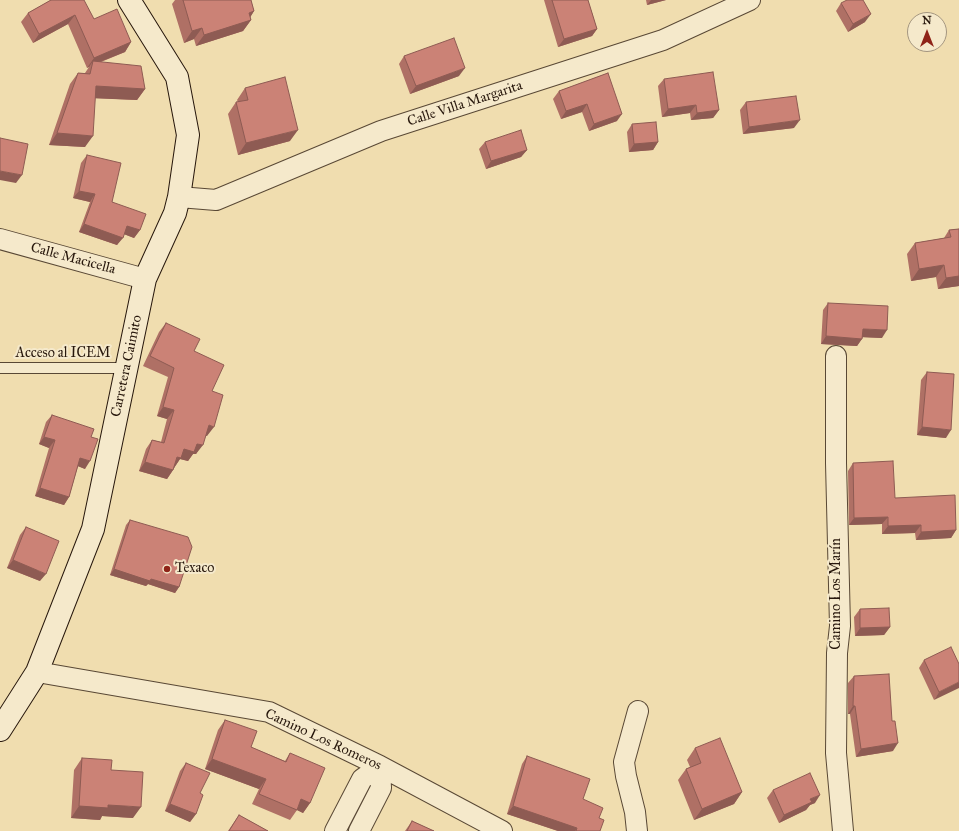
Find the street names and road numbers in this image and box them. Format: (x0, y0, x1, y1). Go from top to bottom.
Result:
street label: Calle Villa Margarita (405, 77, 525, 131)
street label: Calle Macicella (29, 240, 117, 278)
street label: Carretera Caimito (108, 314, 146, 418)
street label: Acceso al ICEM (16, 346, 110, 362)
street label: Camino Los Marín (829, 538, 845, 650)
street label: Camino Los Romeros (262, 706, 384, 774)

